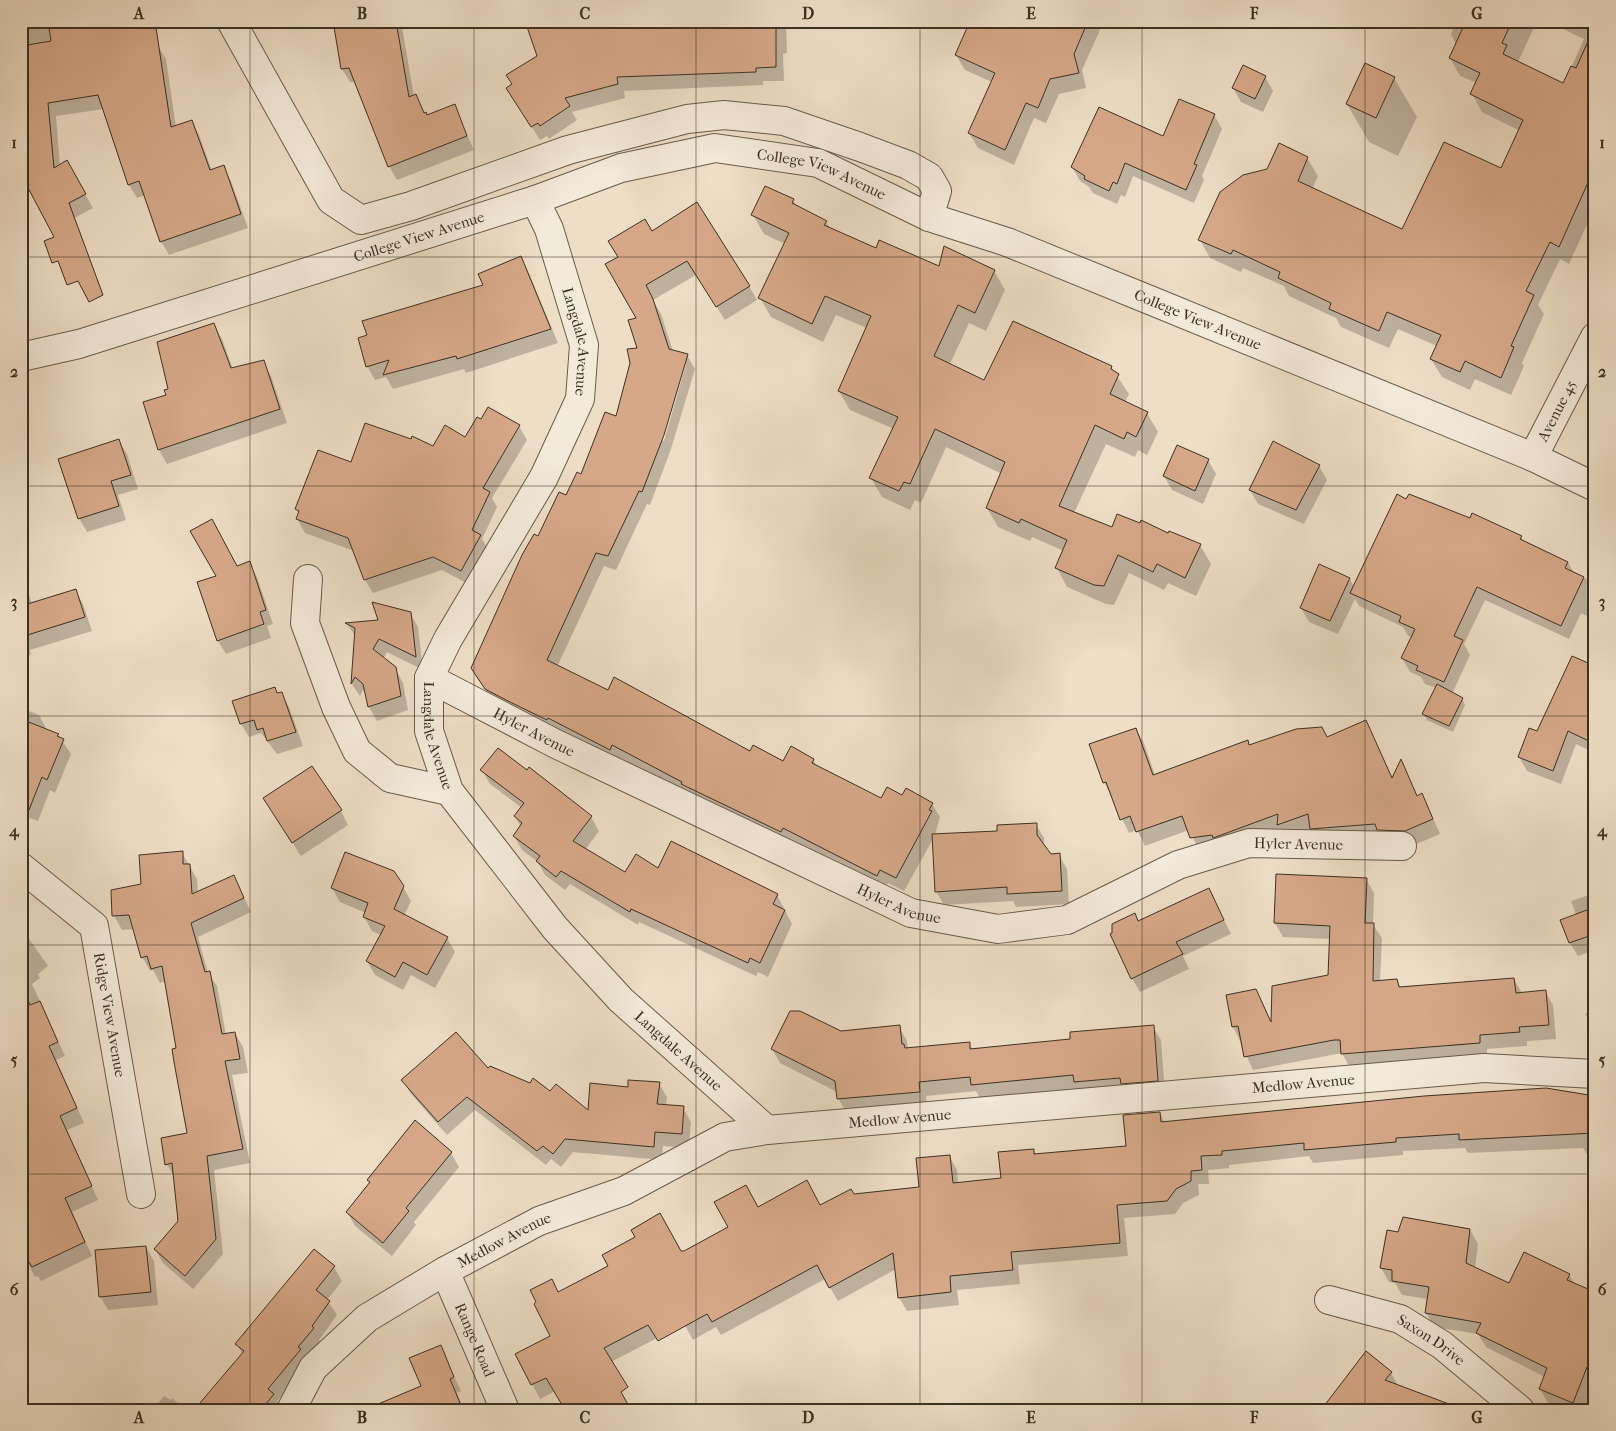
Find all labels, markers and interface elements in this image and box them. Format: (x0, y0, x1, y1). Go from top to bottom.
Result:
text: A (133, 4, 145, 23)
text: B (357, 4, 367, 23)
text: C (580, 4, 591, 23)
text: D (802, 4, 814, 23)
text: E (1026, 4, 1036, 23)
text: F (1249, 4, 1259, 23)
text: G (1471, 4, 1483, 23)
text: 1 (11, 133, 17, 152)
text: 1 (1599, 133, 1605, 152)
street label: College View Avenue (756, 145, 889, 204)
street label: College View Avenue (351, 207, 487, 266)
street label: Langdale Avenue (558, 285, 593, 397)
street label: College View Avenue (1131, 286, 1265, 354)
text: 2 (10, 362, 18, 381)
text: 2 (1598, 362, 1606, 381)
street label: Avenue 45 (1533, 377, 1580, 445)
text: 3 (11, 592, 17, 612)
text: 3 (1599, 592, 1605, 612)
street label: Langdale Avenue (420, 681, 457, 793)
street label: Hyler Avenue (490, 704, 578, 761)
text: 4 (8, 821, 20, 841)
text: 4 (1596, 821, 1608, 841)
street label: Hyler Avenue (1254, 834, 1344, 854)
street label: Hyler Avenue (854, 880, 943, 927)
street label: Ridge View Avenue (90, 951, 129, 1079)
street label: Langdale Avenue (631, 1007, 726, 1095)
text: 5 (11, 1050, 18, 1069)
text: 5 (1599, 1050, 1606, 1069)
street label: Medlow Avenue (1251, 1070, 1356, 1097)
street label: Medlow Avenue (847, 1105, 953, 1132)
street label: Medlow Avenue (454, 1208, 554, 1272)
text: 6 (10, 1280, 19, 1299)
text: 6 (1598, 1280, 1607, 1299)
street label: Range Road (451, 1300, 499, 1380)
street label: Saxon Drive (1394, 1310, 1469, 1370)
text: A (133, 1408, 145, 1427)
text: B (357, 1408, 367, 1427)
text: C (580, 1408, 591, 1427)
text: D (802, 1408, 814, 1427)
text: E (1026, 1408, 1036, 1427)
text: F (1249, 1408, 1259, 1427)
text: G (1471, 1408, 1483, 1427)

